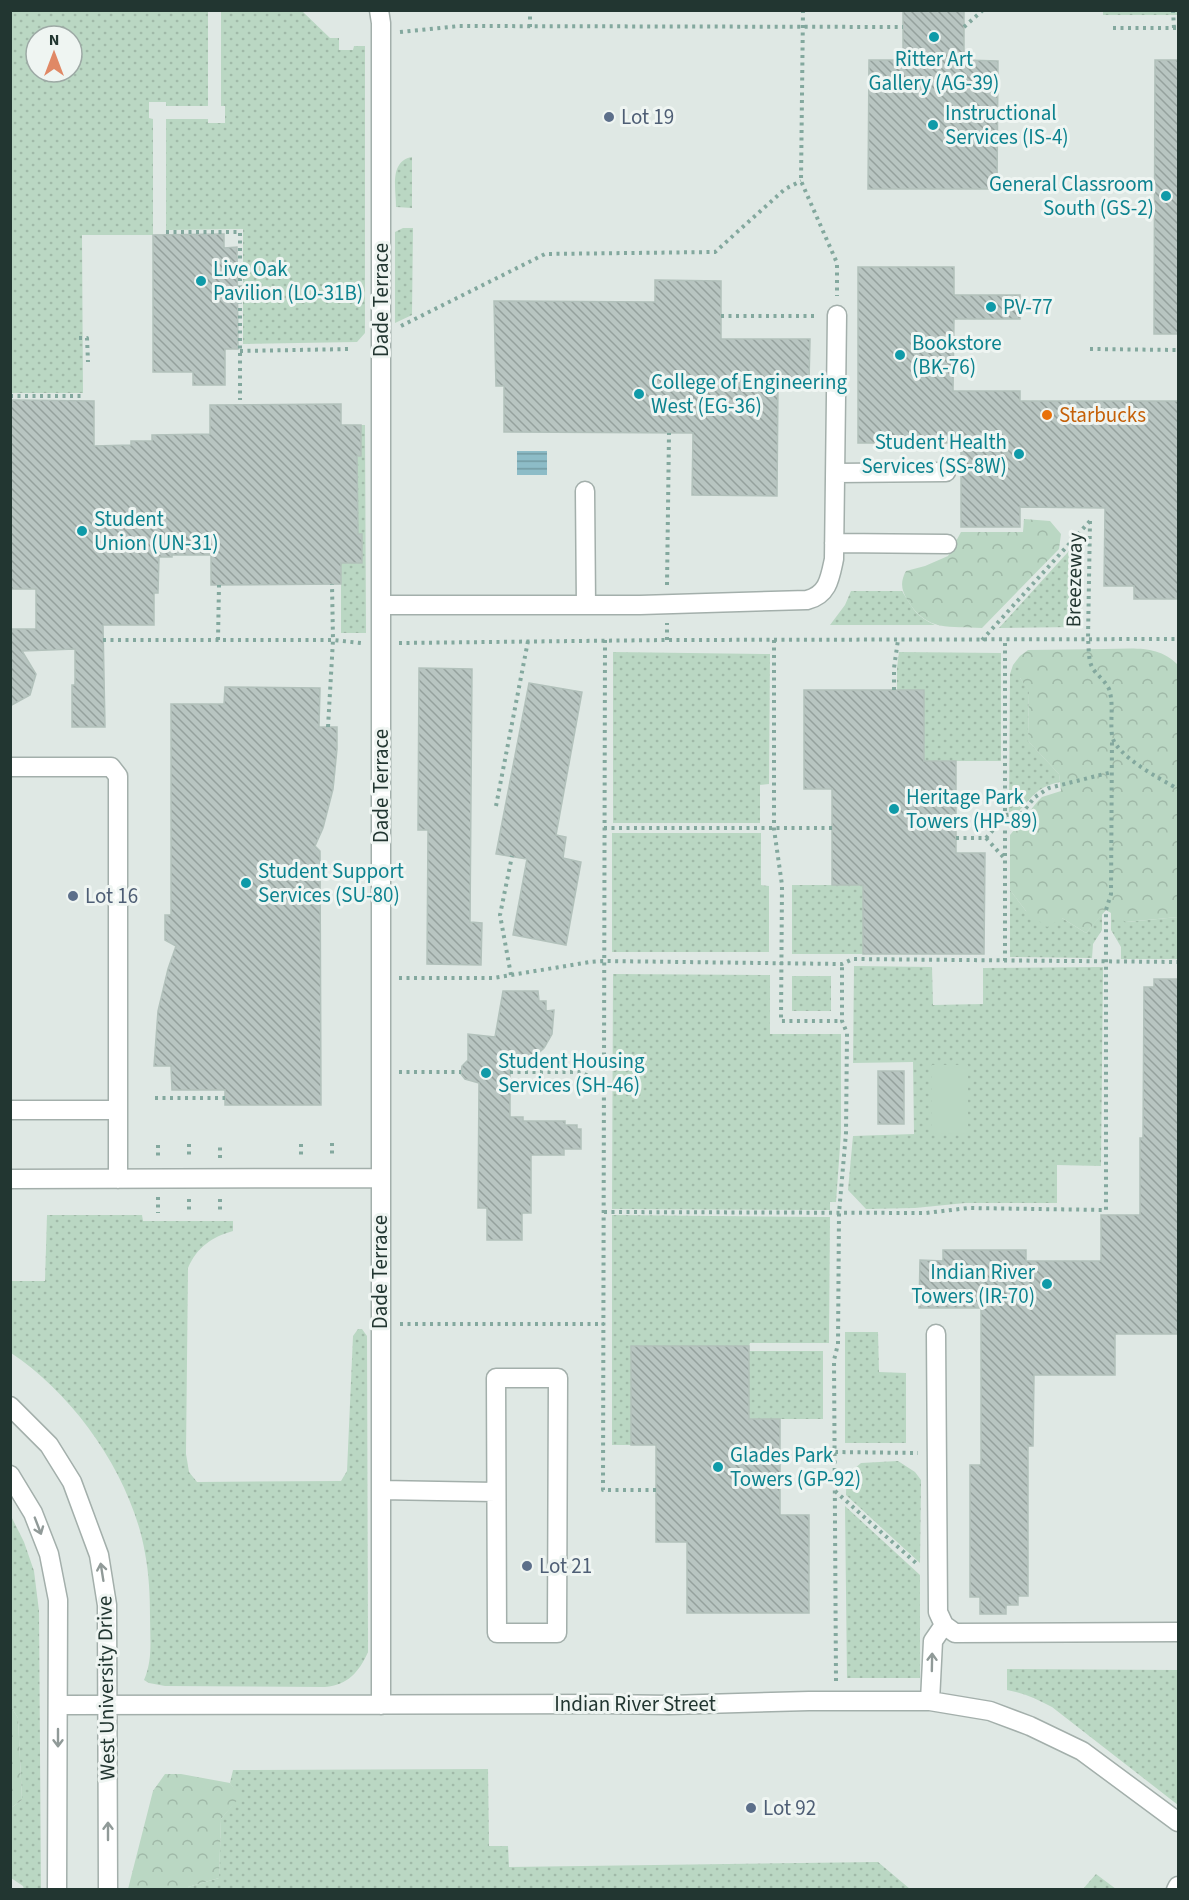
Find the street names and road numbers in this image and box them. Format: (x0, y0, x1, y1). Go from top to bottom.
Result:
street label: Dade Terrace (366, 243, 396, 357)
street label: Breezeway (1058, 532, 1090, 628)
street label: Dade Terrace (366, 729, 396, 843)
street label: Dade Terrace (365, 1215, 395, 1329)
street label: West University Drive (89, 1595, 123, 1781)
street label: Indian River Street (554, 1689, 716, 1719)

